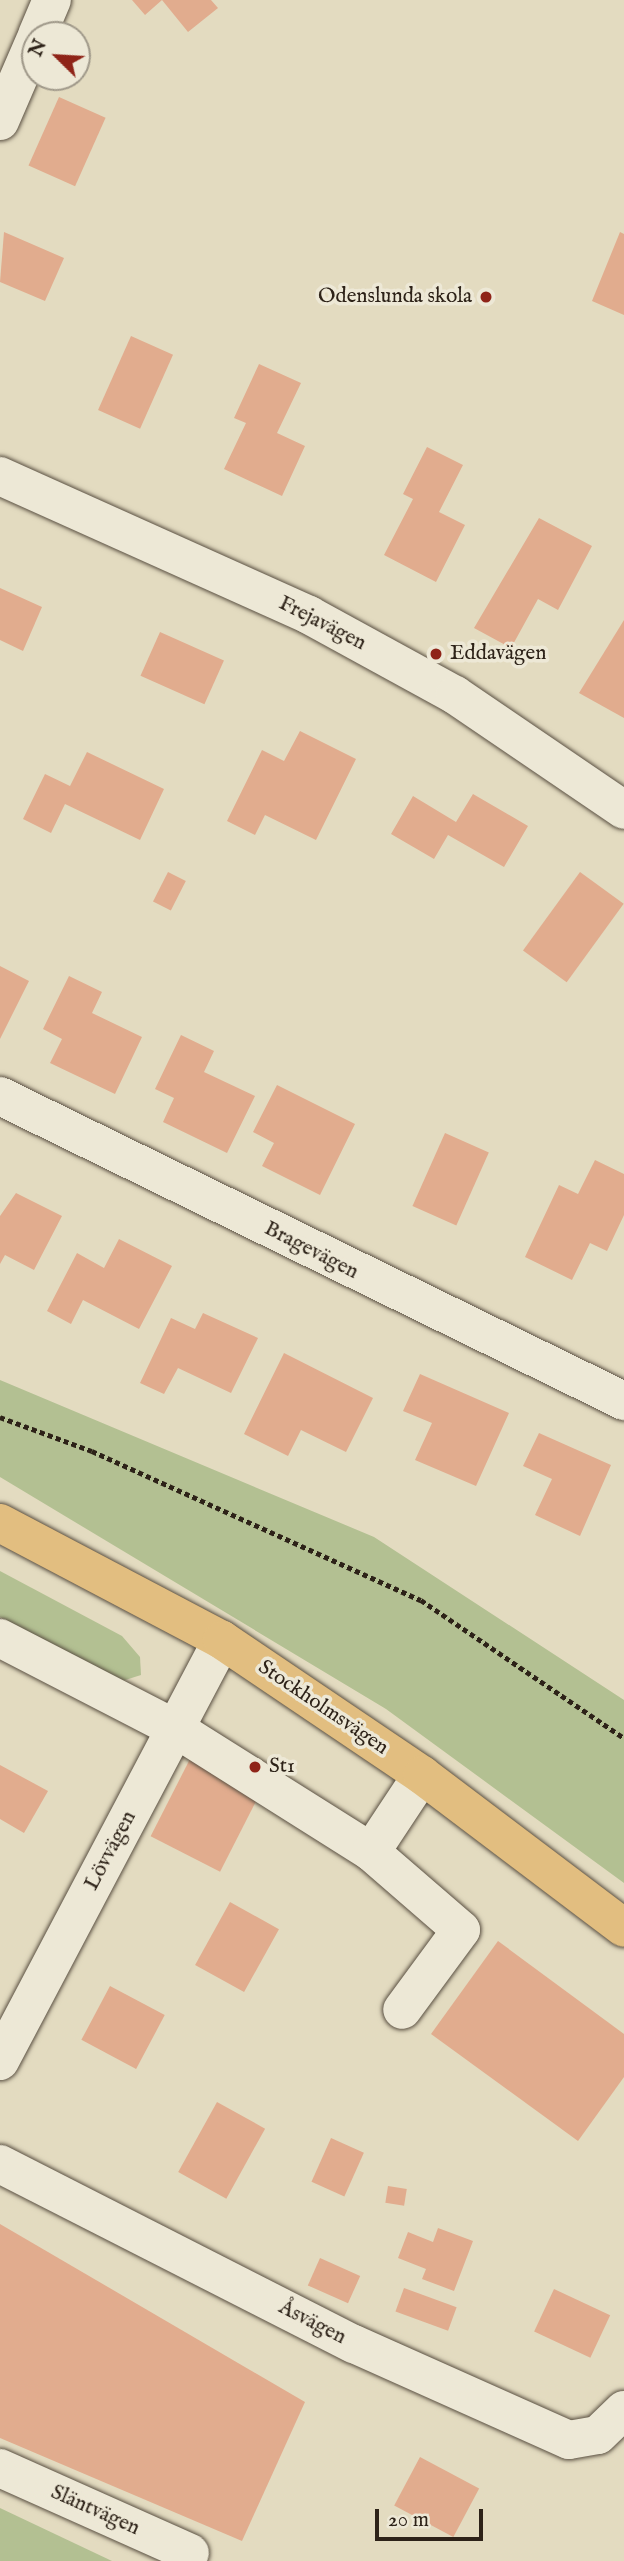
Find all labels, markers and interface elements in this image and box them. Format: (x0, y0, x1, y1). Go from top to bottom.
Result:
north arrow (21, 21, 91, 91)
text: N (24, 36, 53, 61)
place label: Odenslunda skola (318, 284, 472, 310)
marker: Odenslunda skola (478, 289, 494, 305)
street label: Frejavägen (274, 591, 370, 657)
place label: Eddavägen (450, 641, 546, 667)
marker: Eddavägen (428, 646, 444, 662)
street label: Bragevägen (260, 1217, 362, 1285)
street label: Stockholmsvägen (253, 1655, 393, 1761)
place label: St1 (269, 1754, 295, 1780)
marker: St1 (247, 1759, 263, 1775)
street label: Lövvägen (80, 1807, 142, 1895)
street label: Åsvägen (274, 2295, 350, 2351)
street label: Släntvägen (47, 2480, 143, 2542)
scale bar (379, 2494, 488, 2538)
text: 20 m (388, 2507, 429, 2534)

